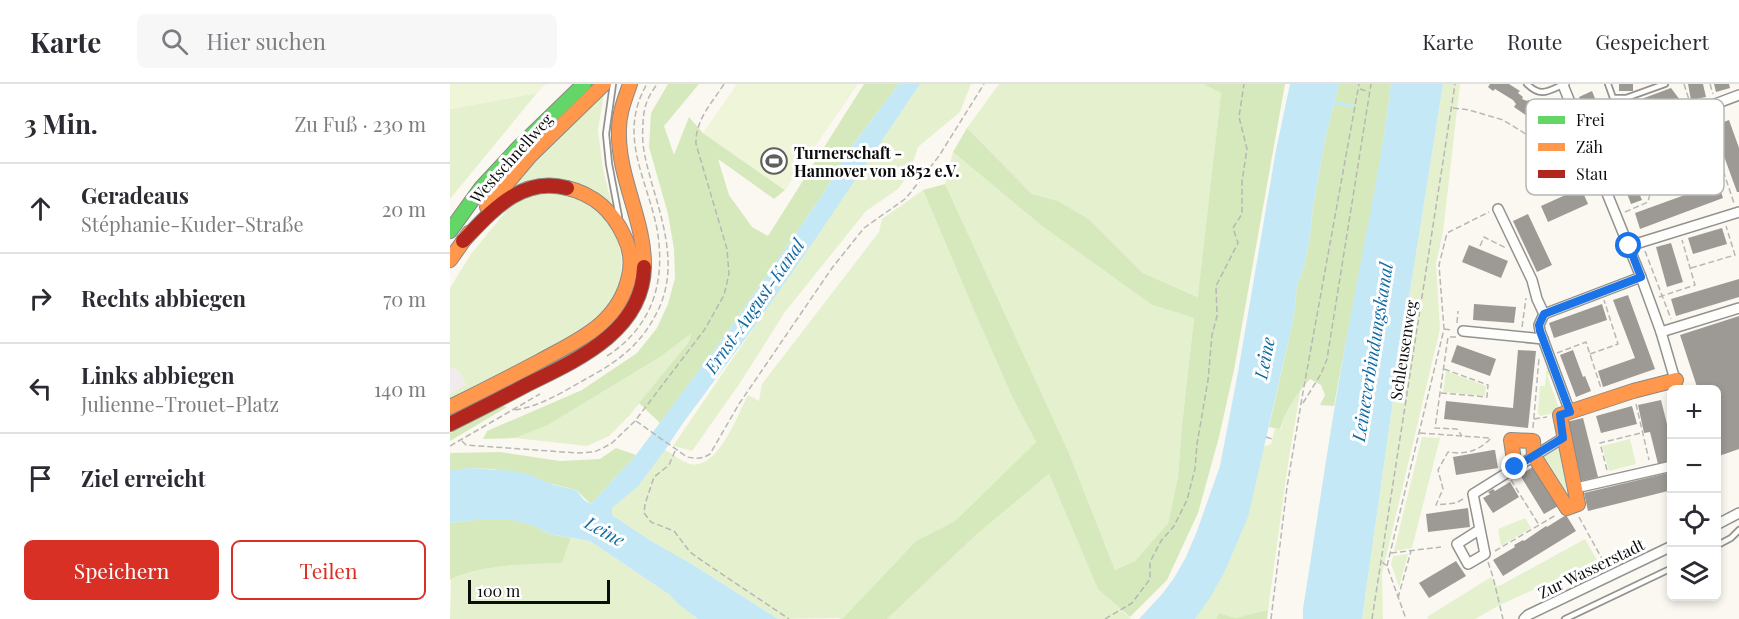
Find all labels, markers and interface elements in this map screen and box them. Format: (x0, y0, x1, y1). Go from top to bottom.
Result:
search box (137, 14, 557, 68)
text: Karte (30, 23, 101, 60)
icon: search (158, 25, 191, 58)
text: Hier suchen (206, 26, 326, 56)
text: Karte (1422, 27, 1474, 55)
text: Route (1507, 27, 1562, 55)
text: Gespeichert (1595, 27, 1709, 55)
legend (1526, 99, 1724, 195)
text: 3 Min. (24, 106, 98, 141)
street label: Westschnellweg (464, 108, 557, 208)
text: Frei (1576, 109, 1605, 130)
text: Zu Fuß · 230 m (294, 110, 426, 137)
text: Zäh (1576, 136, 1603, 157)
place label: Turnerschaft - Hannover von 1852 e.V. (794, 142, 959, 181)
sports icon: Turnerschaft - Hannover von 1852 e.V. (759, 146, 789, 176)
text: Stau (1576, 163, 1608, 184)
text: Geradeaus (81, 180, 189, 210)
icon: ahead (24, 192, 57, 225)
text: 20 m (382, 195, 426, 222)
text: Stéphanie-Kuder-Straße (81, 210, 304, 237)
route start (1615, 232, 1641, 258)
water label: Ernst-August-Kanal (698, 233, 810, 379)
water label: Leineverbindungskanal (1346, 260, 1398, 444)
icon: right (24, 282, 57, 315)
text: Rechts abbiegen (81, 283, 246, 313)
text: 70 m (383, 285, 426, 312)
street label: Schleusenweg (1385, 298, 1421, 402)
water label: Leine (1248, 335, 1280, 382)
text: Links abbiegen (81, 360, 235, 390)
icon: left (24, 372, 57, 405)
text: 140 m (374, 375, 426, 402)
map controls (1667, 385, 1721, 601)
button: + (1667, 385, 1721, 439)
text: Julienne-Trouet-Platz (81, 390, 279, 417)
button: − (1667, 439, 1721, 493)
route end (1501, 453, 1527, 479)
icon: arrive (24, 462, 57, 495)
text: Ziel erreicht (81, 463, 205, 493)
button: locate (1667, 493, 1721, 547)
water label: Leine (580, 510, 629, 552)
street label: Zur Wasserstadt (1534, 533, 1648, 603)
button: Speichern (24, 540, 219, 600)
button: Teilen (231, 540, 426, 600)
button: layers (1667, 547, 1721, 601)
scale bar (468, 577, 610, 604)
text: 100 m (477, 580, 520, 601)

